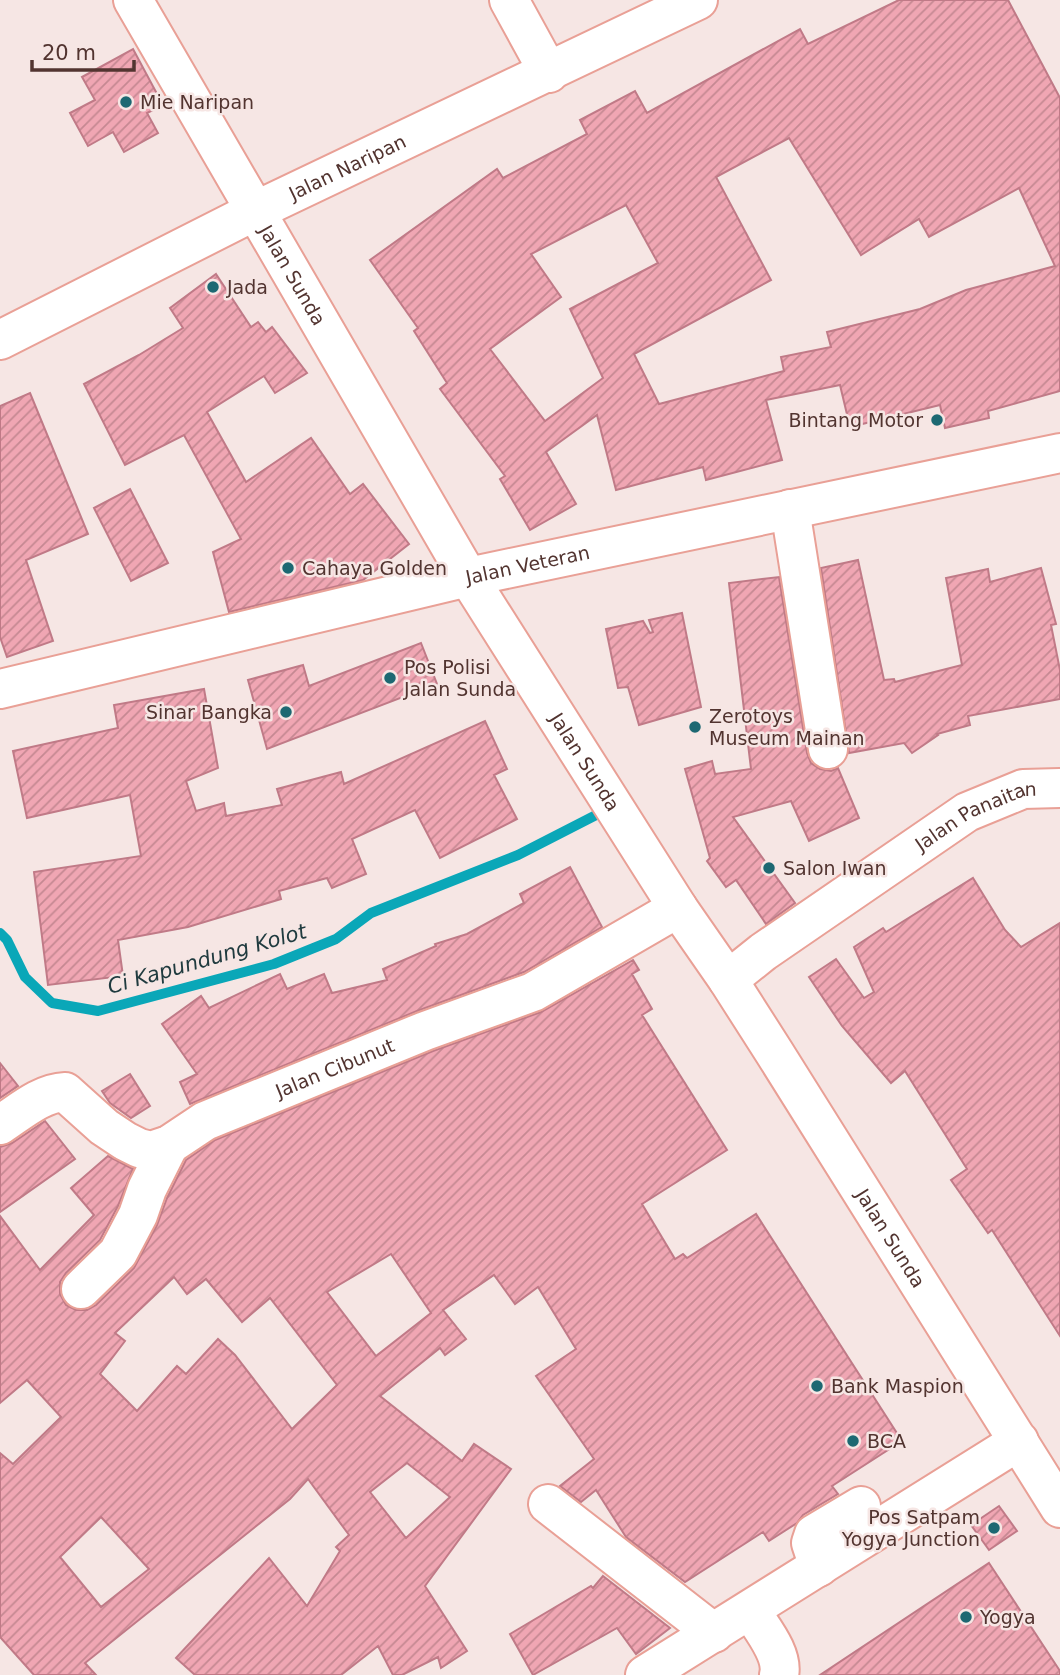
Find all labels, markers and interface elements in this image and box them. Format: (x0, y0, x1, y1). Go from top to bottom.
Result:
scale bar (32, 28, 133, 72)
text: 20 m (42, 41, 96, 65)
place label: Mie Naripan (140, 91, 254, 113)
marker: Mie Naripan (118, 94, 134, 110)
street label: Jalan Naripan (284, 130, 409, 205)
street label: Jalan Sunda (254, 220, 330, 329)
place label: Jada (226, 276, 268, 298)
marker: Jada (205, 279, 221, 295)
place label: Bintang Motor (789, 409, 923, 431)
marker: Bintang Motor (929, 412, 945, 428)
street label: Jalan Veteran (462, 541, 592, 588)
place label: Cahaya Golden (302, 557, 447, 579)
marker: Cahaya Golden (280, 560, 296, 576)
place label: Pos Polisi Jalan Sunda (403, 656, 516, 700)
marker: Pos Polisi Jalan Sunda (382, 670, 398, 686)
place label: Sinar Bangka (146, 701, 272, 723)
marker: Sinar Bangka (278, 704, 294, 720)
place label: Zerotoys Museum Mainan (709, 705, 865, 749)
street label: Jalan Sunda (545, 708, 625, 815)
marker: Zerotoys Museum Mainan (687, 719, 703, 735)
street label: Jalan Panaitan (910, 778, 1037, 856)
place label: Salon Iwan (783, 857, 887, 879)
marker: Salon Iwan (761, 860, 777, 876)
water label: Ci Kapundung Kolot (105, 919, 310, 999)
street label: Jalan Cibunut (271, 1034, 398, 1102)
street label: Jalan Sunda (851, 1184, 930, 1291)
place label: Bank Maspion (831, 1375, 964, 1397)
marker: Bank Maspion (809, 1378, 825, 1394)
place label: BCA (867, 1430, 906, 1452)
marker: BCA (845, 1433, 861, 1449)
place label: Pos Satpam Yogya Junction (841, 1506, 980, 1550)
marker: Pos Satpam Yogya Junction (986, 1520, 1002, 1536)
place label: Yogya (979, 1606, 1036, 1628)
marker: Yogya (958, 1609, 974, 1625)

